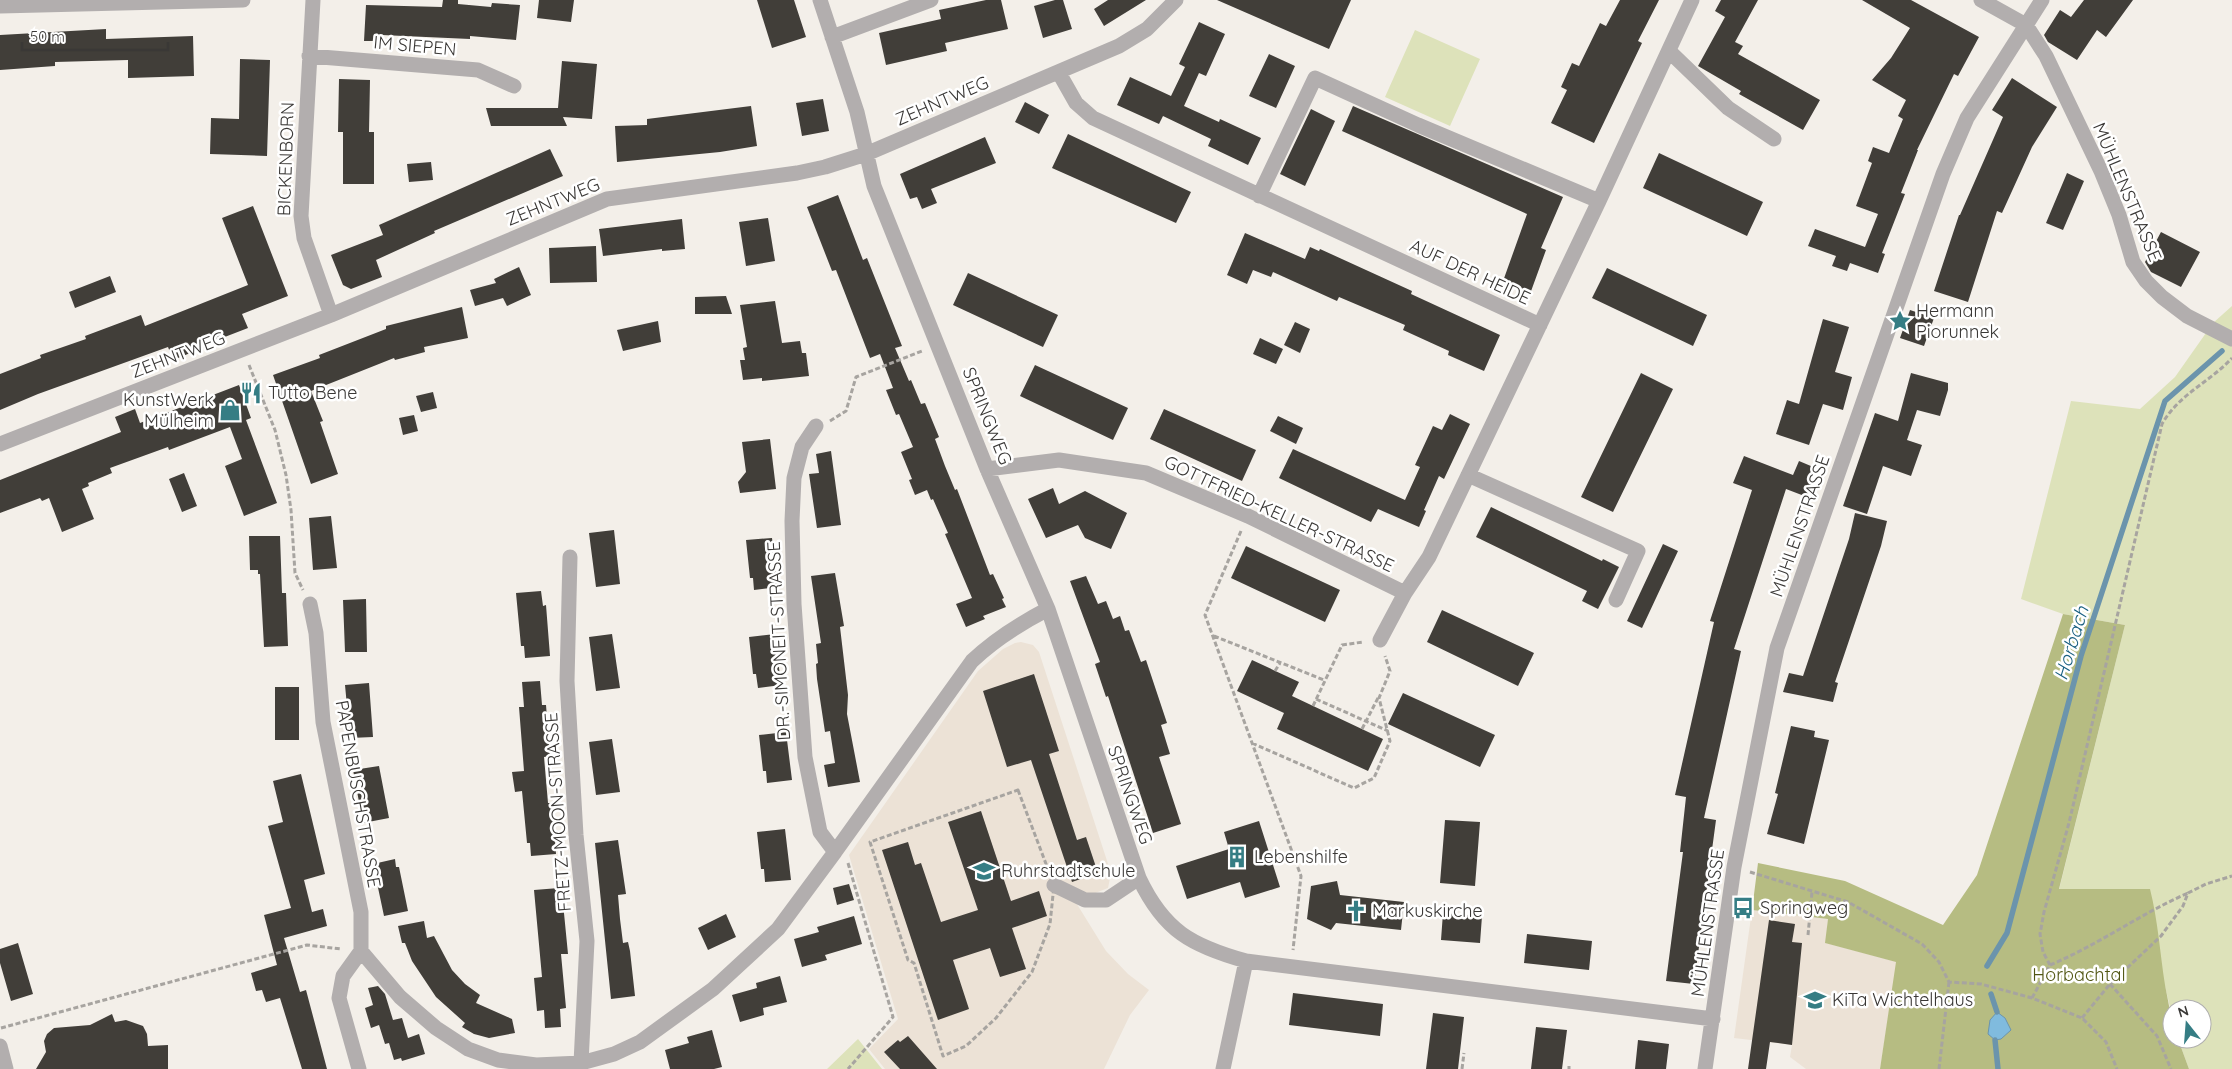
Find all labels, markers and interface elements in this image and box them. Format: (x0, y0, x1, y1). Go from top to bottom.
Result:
scale bar (22, 20, 169, 52)
text: 50 m (30, 27, 65, 46)
street label: IM SIEPEN (373, 30, 457, 61)
street label: ZEHNTWEG (892, 71, 992, 130)
street label: BICKENBORN (272, 102, 299, 216)
street label: MÜHLENSTRASSE (2088, 119, 2167, 265)
street label: ZEHNTWEG (503, 172, 603, 231)
street label: AUF DER HEIDE (1406, 234, 1534, 310)
place label: Hermann Piorunnek (1916, 299, 1999, 343)
place icon: Hermann Piorunnek (1887, 308, 1913, 334)
street label: ZEHNTWEG (127, 326, 228, 383)
street label: SPRINGWEG (958, 364, 1017, 468)
restaurant icon: Tutto Bene (238, 380, 264, 406)
place label: Tutto Bene (268, 381, 357, 404)
place label: KunstWerk Mülheim (123, 388, 214, 432)
shop icon: KunstWerk Mülheim (217, 397, 243, 423)
street label: GOTTFRIED-KELLER-STRASSE (1161, 450, 1398, 577)
street label: MÜHLENSTRASSE (1764, 452, 1835, 600)
street label: DR.-SIMONEIT-STRASSE (762, 541, 795, 741)
water label: Horbach (2048, 602, 2094, 683)
street label: PAPENBUSCHSTRASSE (331, 698, 386, 889)
street label: FRETZ-MOON-STRASSE (539, 712, 576, 912)
street label: SPRINGWEG (1103, 742, 1158, 847)
building icon: Lebenshilfe (1224, 844, 1250, 870)
place label: Lebenshilfe (1254, 845, 1348, 868)
street label: MÜHLENSTRASSE (1686, 848, 1729, 998)
school or university icon: Ruhrstadtschule (971, 858, 997, 884)
place label: Ruhrstadtschule (1001, 859, 1135, 882)
bus stop icon: Springweg (1730, 895, 1756, 921)
place label: Springweg (1760, 896, 1848, 919)
church icon: Markuskirche (1343, 898, 1369, 924)
place label: Markuskirche (1372, 899, 1483, 922)
park label: Horbachtal (2032, 963, 2126, 986)
school or university icon: KiTa Wichtelhaus (1802, 987, 1828, 1013)
place label: KiTa Wichtelhaus (1832, 988, 1973, 1011)
north arrow (2162, 999, 2212, 1049)
text: N (2176, 1001, 2191, 1022)

